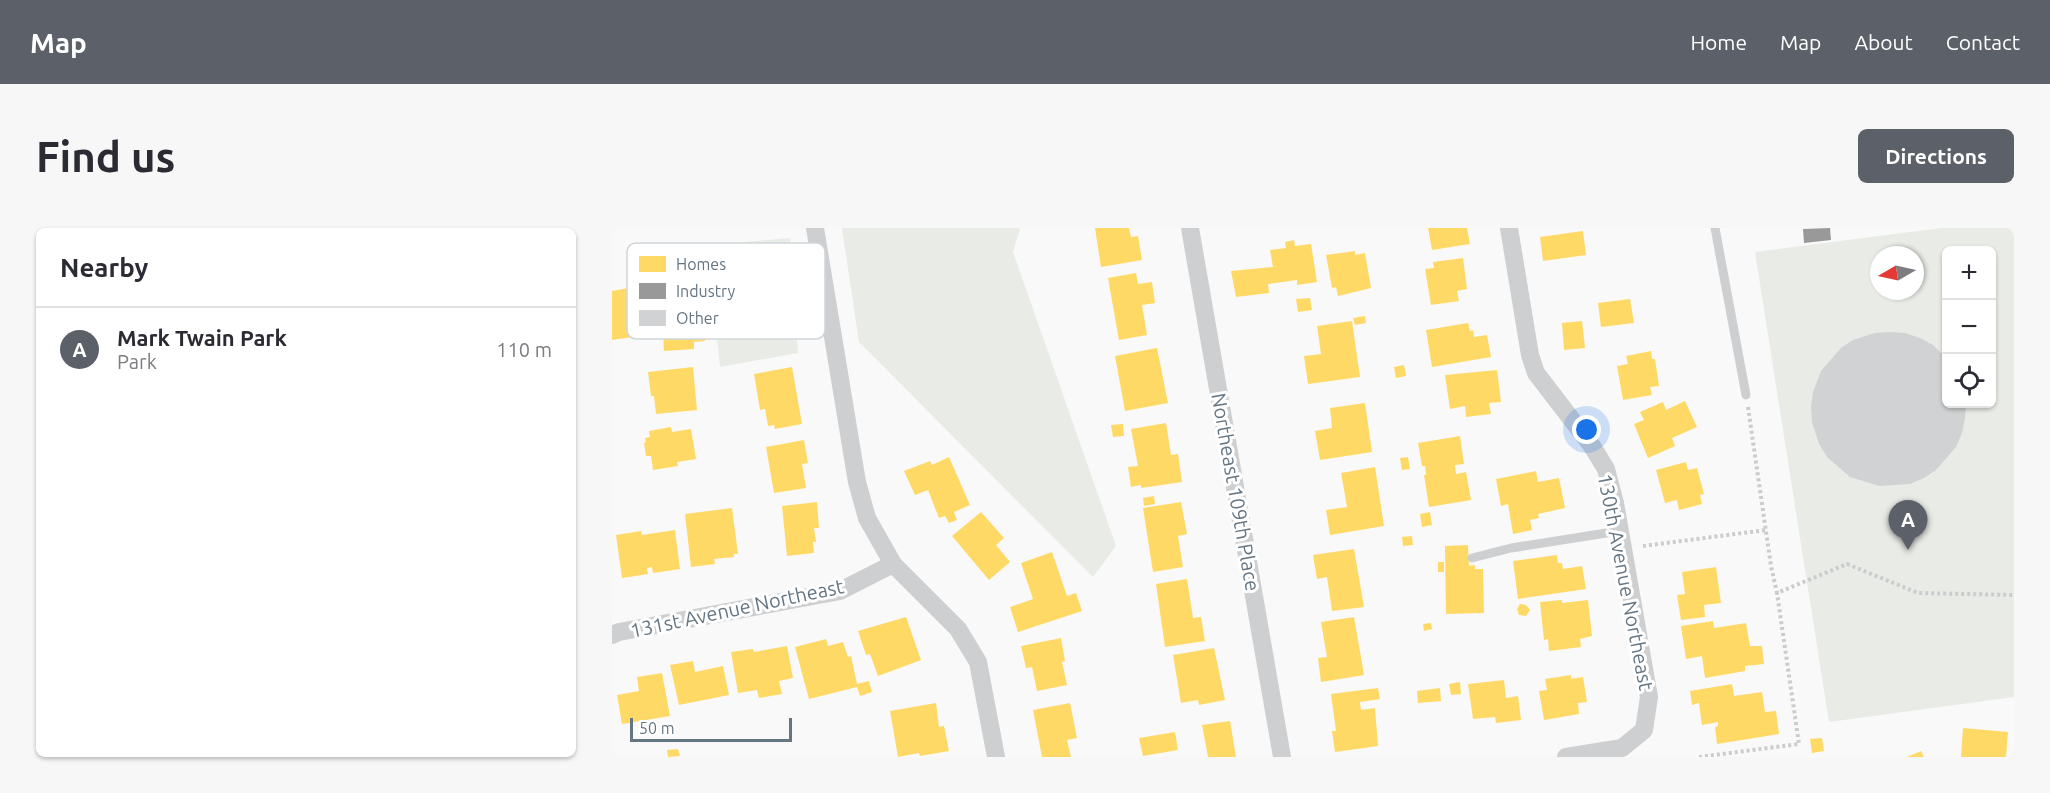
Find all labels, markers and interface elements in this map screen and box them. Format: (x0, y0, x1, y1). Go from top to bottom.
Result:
text: Map (30, 27, 87, 58)
text: Home (1690, 30, 1747, 54)
text: Map (1780, 30, 1821, 54)
text: About (1854, 30, 1913, 54)
text: Contact (1946, 30, 2020, 54)
button: Directions (1858, 129, 2014, 183)
text: Find us (36, 133, 175, 180)
legend (627, 243, 825, 339)
north arrow (1870, 246, 1924, 300)
map controls (1942, 246, 1996, 408)
button: + (1942, 246, 1996, 300)
text: Nearby (60, 253, 148, 282)
text: Homes (676, 255, 726, 273)
text: Industry (676, 282, 735, 300)
button: − (1942, 300, 1996, 354)
text: Other (676, 309, 719, 327)
text: Mark Twain Park (117, 325, 287, 350)
text: A (72, 338, 87, 361)
text: 110 m (496, 338, 552, 361)
text: Park (117, 350, 157, 373)
button: locate (1942, 354, 1996, 408)
street label: Northeast 109th Place (1207, 391, 1265, 593)
your location (1572, 415, 1601, 444)
street label: 130th Avenue Northeast (1594, 472, 1658, 692)
pin: A (1888, 500, 1928, 550)
street label: 131st Avenue Northeast (628, 574, 846, 642)
scale bar (630, 715, 792, 742)
text: 50 m (639, 719, 675, 737)

